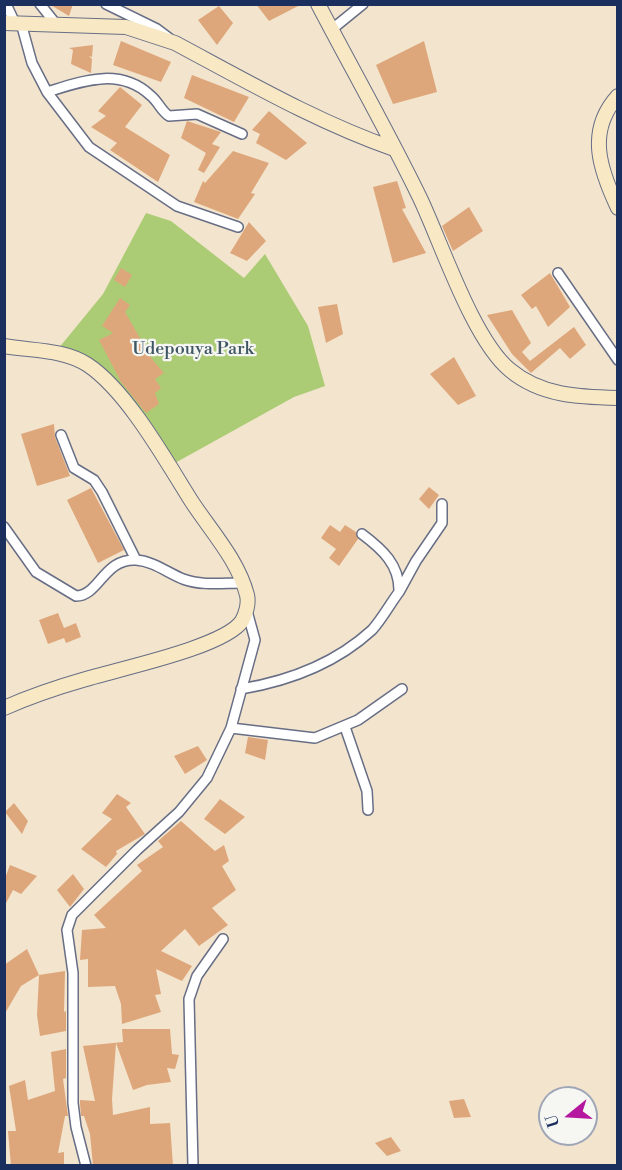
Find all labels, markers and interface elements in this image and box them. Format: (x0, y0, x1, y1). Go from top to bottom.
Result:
park label: Udepouya Park (132, 339, 254, 361)
north arrow (538, 1086, 598, 1146)
text: U (541, 1112, 564, 1130)

